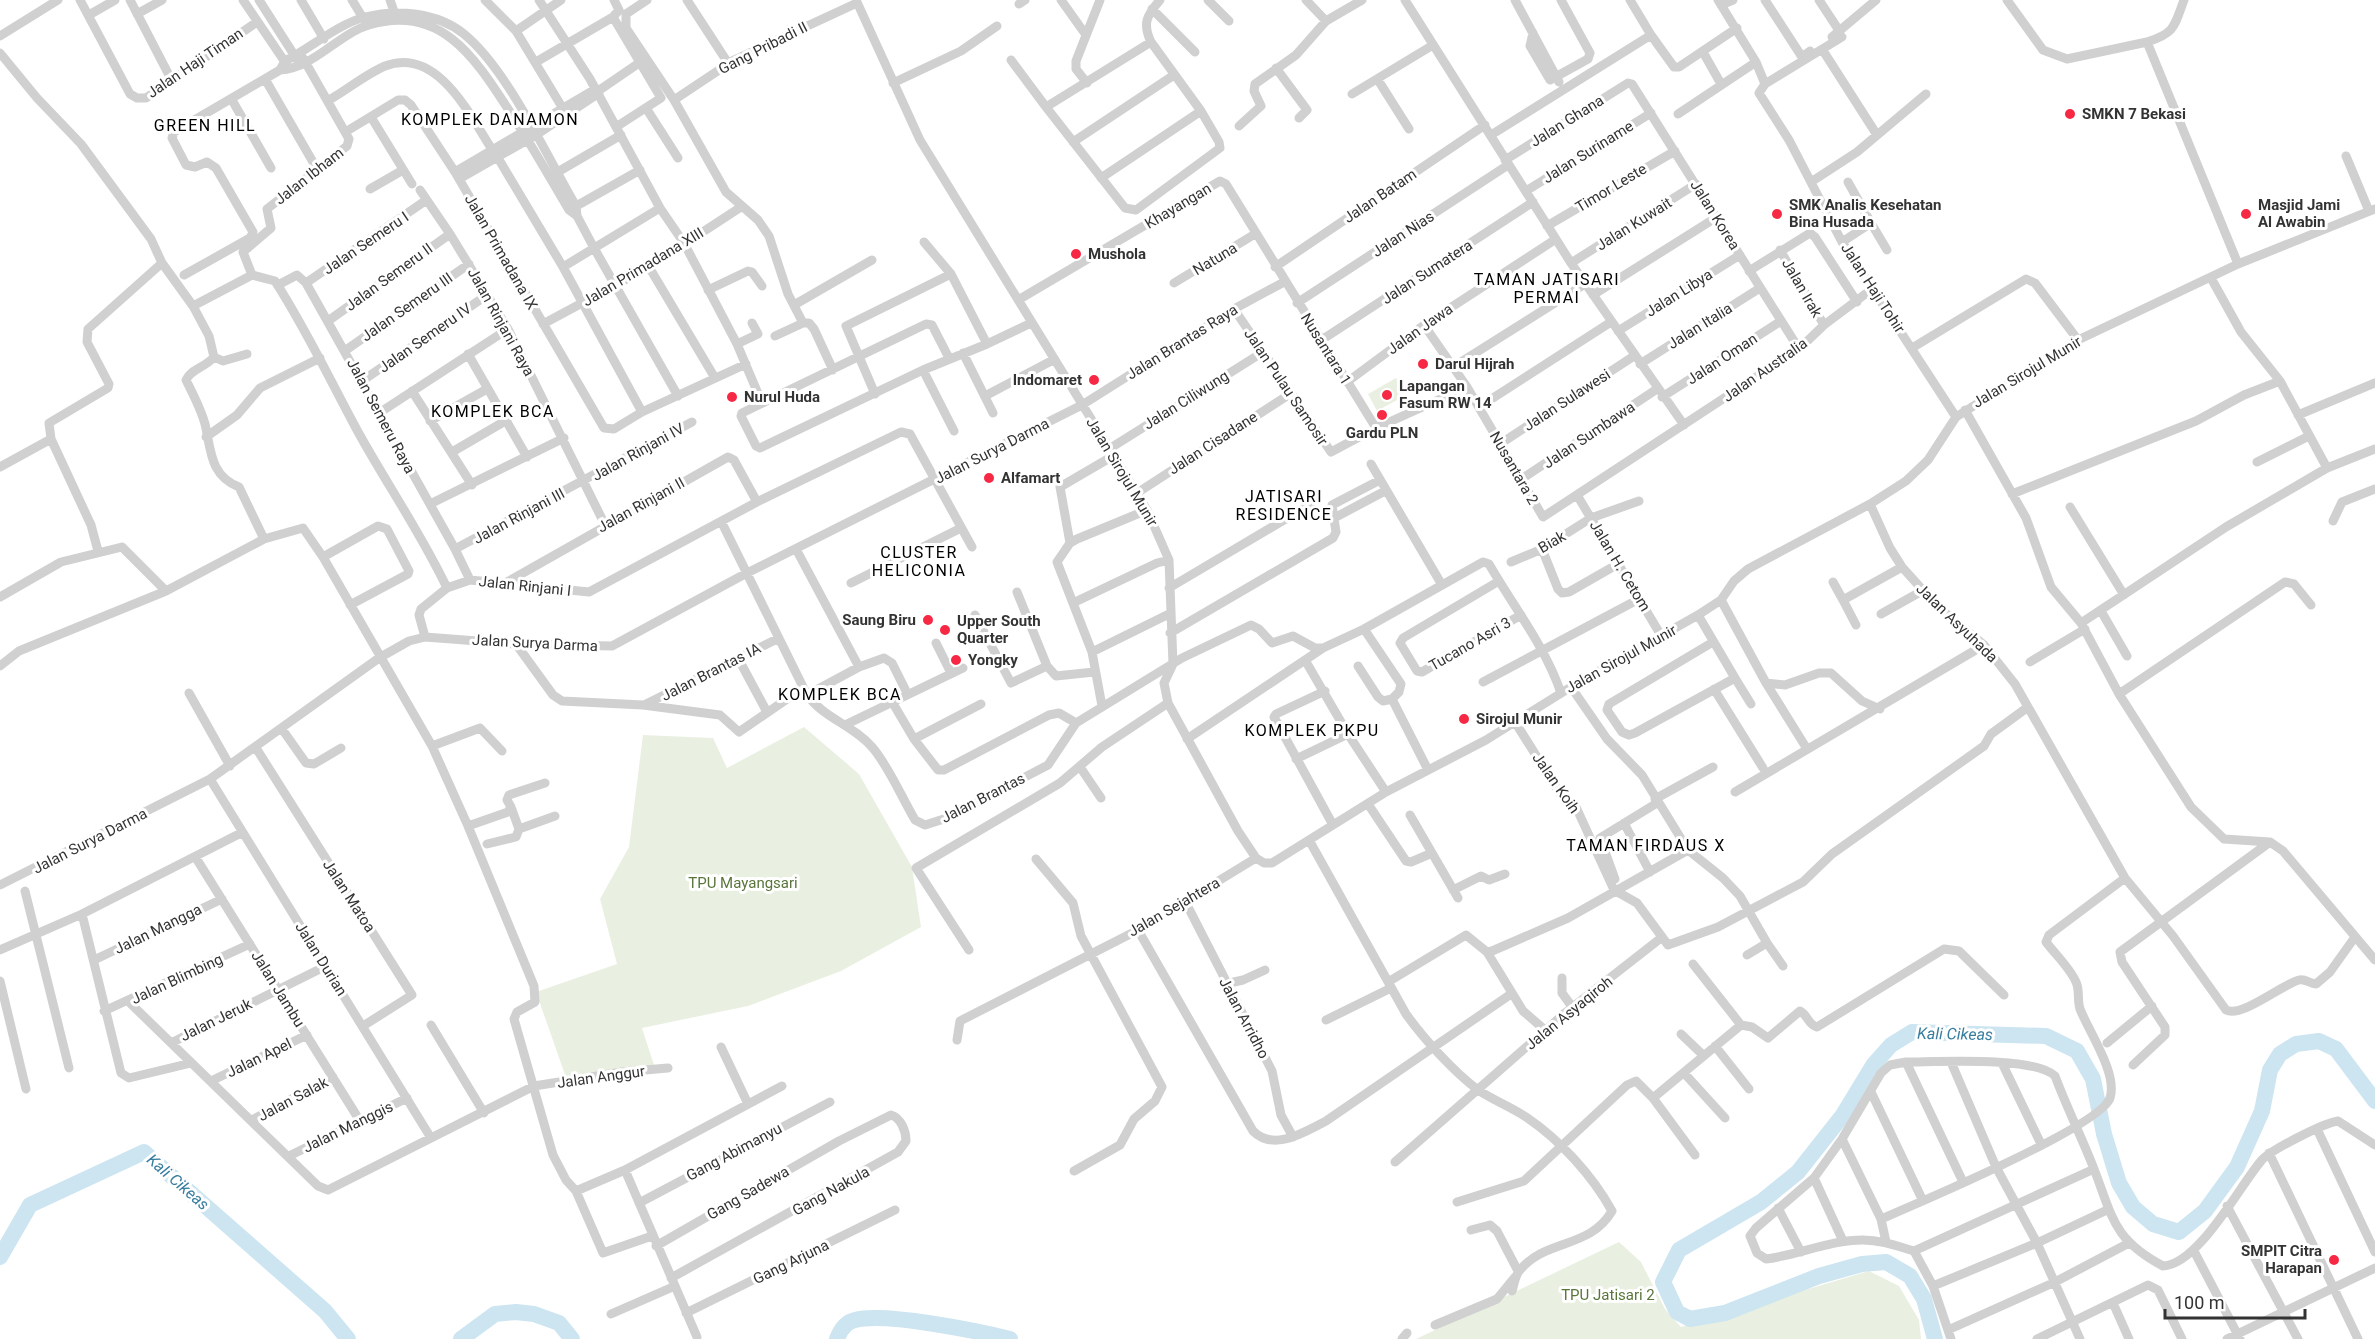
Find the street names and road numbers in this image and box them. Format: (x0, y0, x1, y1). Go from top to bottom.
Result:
street label: Gang Pribadi II (715, 18, 811, 78)
street label: Jalan Haji Timan (144, 24, 246, 102)
street label: Jalan Ghana (1527, 91, 1607, 151)
street label: Jalan Suriname (1539, 117, 1637, 187)
street label: Jalan Ibham (271, 144, 347, 208)
street label: Timor Leste (1572, 160, 1650, 216)
street label: Jalan Batam (1340, 165, 1420, 227)
street label: Jalan Korea (1686, 177, 1744, 253)
street label: Khayangan (1142, 179, 1214, 233)
street label: Jalan Primadana IX (461, 191, 542, 313)
street label: Jalan Kuwait (1593, 194, 1675, 254)
street label: Jalan Nias (1369, 207, 1437, 261)
street label: Jalan Semeru I (320, 208, 412, 278)
street label: Jalan Primadana XIII (579, 224, 707, 310)
street label: Jalan Sumatera (1378, 236, 1476, 308)
street label: Jalan Semeru II (342, 239, 436, 315)
street label: Natuna (1190, 239, 1240, 279)
street label: Jalan Haji Tohir (1837, 240, 1909, 336)
street label: Jalan Irak (1778, 255, 1826, 321)
street label: Jalan Rinjani Raya (464, 265, 538, 379)
street label: Jalan Libya (1642, 265, 1716, 321)
street label: Jalan Semeru III (358, 269, 456, 345)
street label: Jalan Semeru IV (375, 299, 475, 377)
street label: Jalan Italia (1664, 299, 1736, 353)
street label: Jalan Jawa (1384, 300, 1456, 358)
street label: Jalan Brantas Raya (1123, 301, 1241, 383)
street label: Nusantara 1 (1297, 310, 1355, 388)
street label: Jalan Pulau Samosir (1240, 325, 1332, 449)
street label: Jalan Oman (1683, 330, 1761, 388)
street label: Jalan Sirojul Munir (1969, 332, 2085, 412)
street label: Jalan Australia (1719, 334, 1811, 406)
street label: Jalan Semeru Raya (343, 355, 419, 477)
street label: Jalan Sulawesi (1520, 365, 1614, 435)
street label: Jalan Ciliwung (1140, 367, 1232, 433)
street label: Jalan Sumbawa (1540, 398, 1638, 472)
street label: Jalan Cisadane (1165, 408, 1261, 478)
street label: Jalan Surya Darma (932, 414, 1052, 488)
street label: Jalan Sirojul Munir (1082, 414, 1162, 530)
street label: Jalan Rinjani IV (589, 419, 688, 485)
street label: Nusantara 2 (1486, 428, 1542, 508)
street label: Jalan Rinjani II (594, 474, 688, 536)
street label: Jalan Rinjani III (470, 484, 568, 548)
street label: Jalan H. Cetom (1586, 517, 1654, 615)
street label: Biak (1535, 527, 1569, 557)
street label: Jalan Rinjani I (478, 572, 572, 600)
street label: Jalan Asyuhada (1913, 580, 2001, 666)
street label: Tucano Asri 3 (1426, 613, 1514, 675)
street label: Jalan Sirojul Munir (1562, 621, 1680, 697)
street label: Jalan Surya Darma (472, 631, 598, 655)
street label: Jalan Brantas IA (658, 639, 764, 705)
street label: Jalan Koih (1529, 749, 1583, 817)
street label: Jalan Brantas (938, 769, 1028, 827)
street label: Jalan Surya Darma (30, 804, 150, 878)
street label: Jalan Matoa (319, 856, 379, 936)
street label: Jalan Sejahtera (1125, 873, 1223, 941)
street label: Jalan Mangga (111, 900, 205, 958)
street label: Jalan Durian (291, 919, 351, 999)
street label: Jalan Jambu (247, 948, 309, 1030)
street label: Jalan Blimbing (128, 950, 226, 1008)
street label: Jalan Asyaqiroh (1522, 972, 1616, 1054)
street label: Jalan Arridho (1215, 974, 1273, 1062)
street label: Jalan Jeruk (177, 995, 255, 1045)
street label: Jalan Apel (224, 1035, 294, 1081)
street label: Jalan Anggur (556, 1062, 646, 1092)
street label: Jalan Salak (255, 1073, 331, 1125)
street label: Jalan Manggis (300, 1097, 396, 1157)
street label: Gang Abimanyu (683, 1119, 785, 1185)
street label: Gang Sadewa (704, 1162, 792, 1224)
street label: Gang Nakula (789, 1162, 873, 1220)
street label: Gang Arjuna (750, 1236, 832, 1288)

